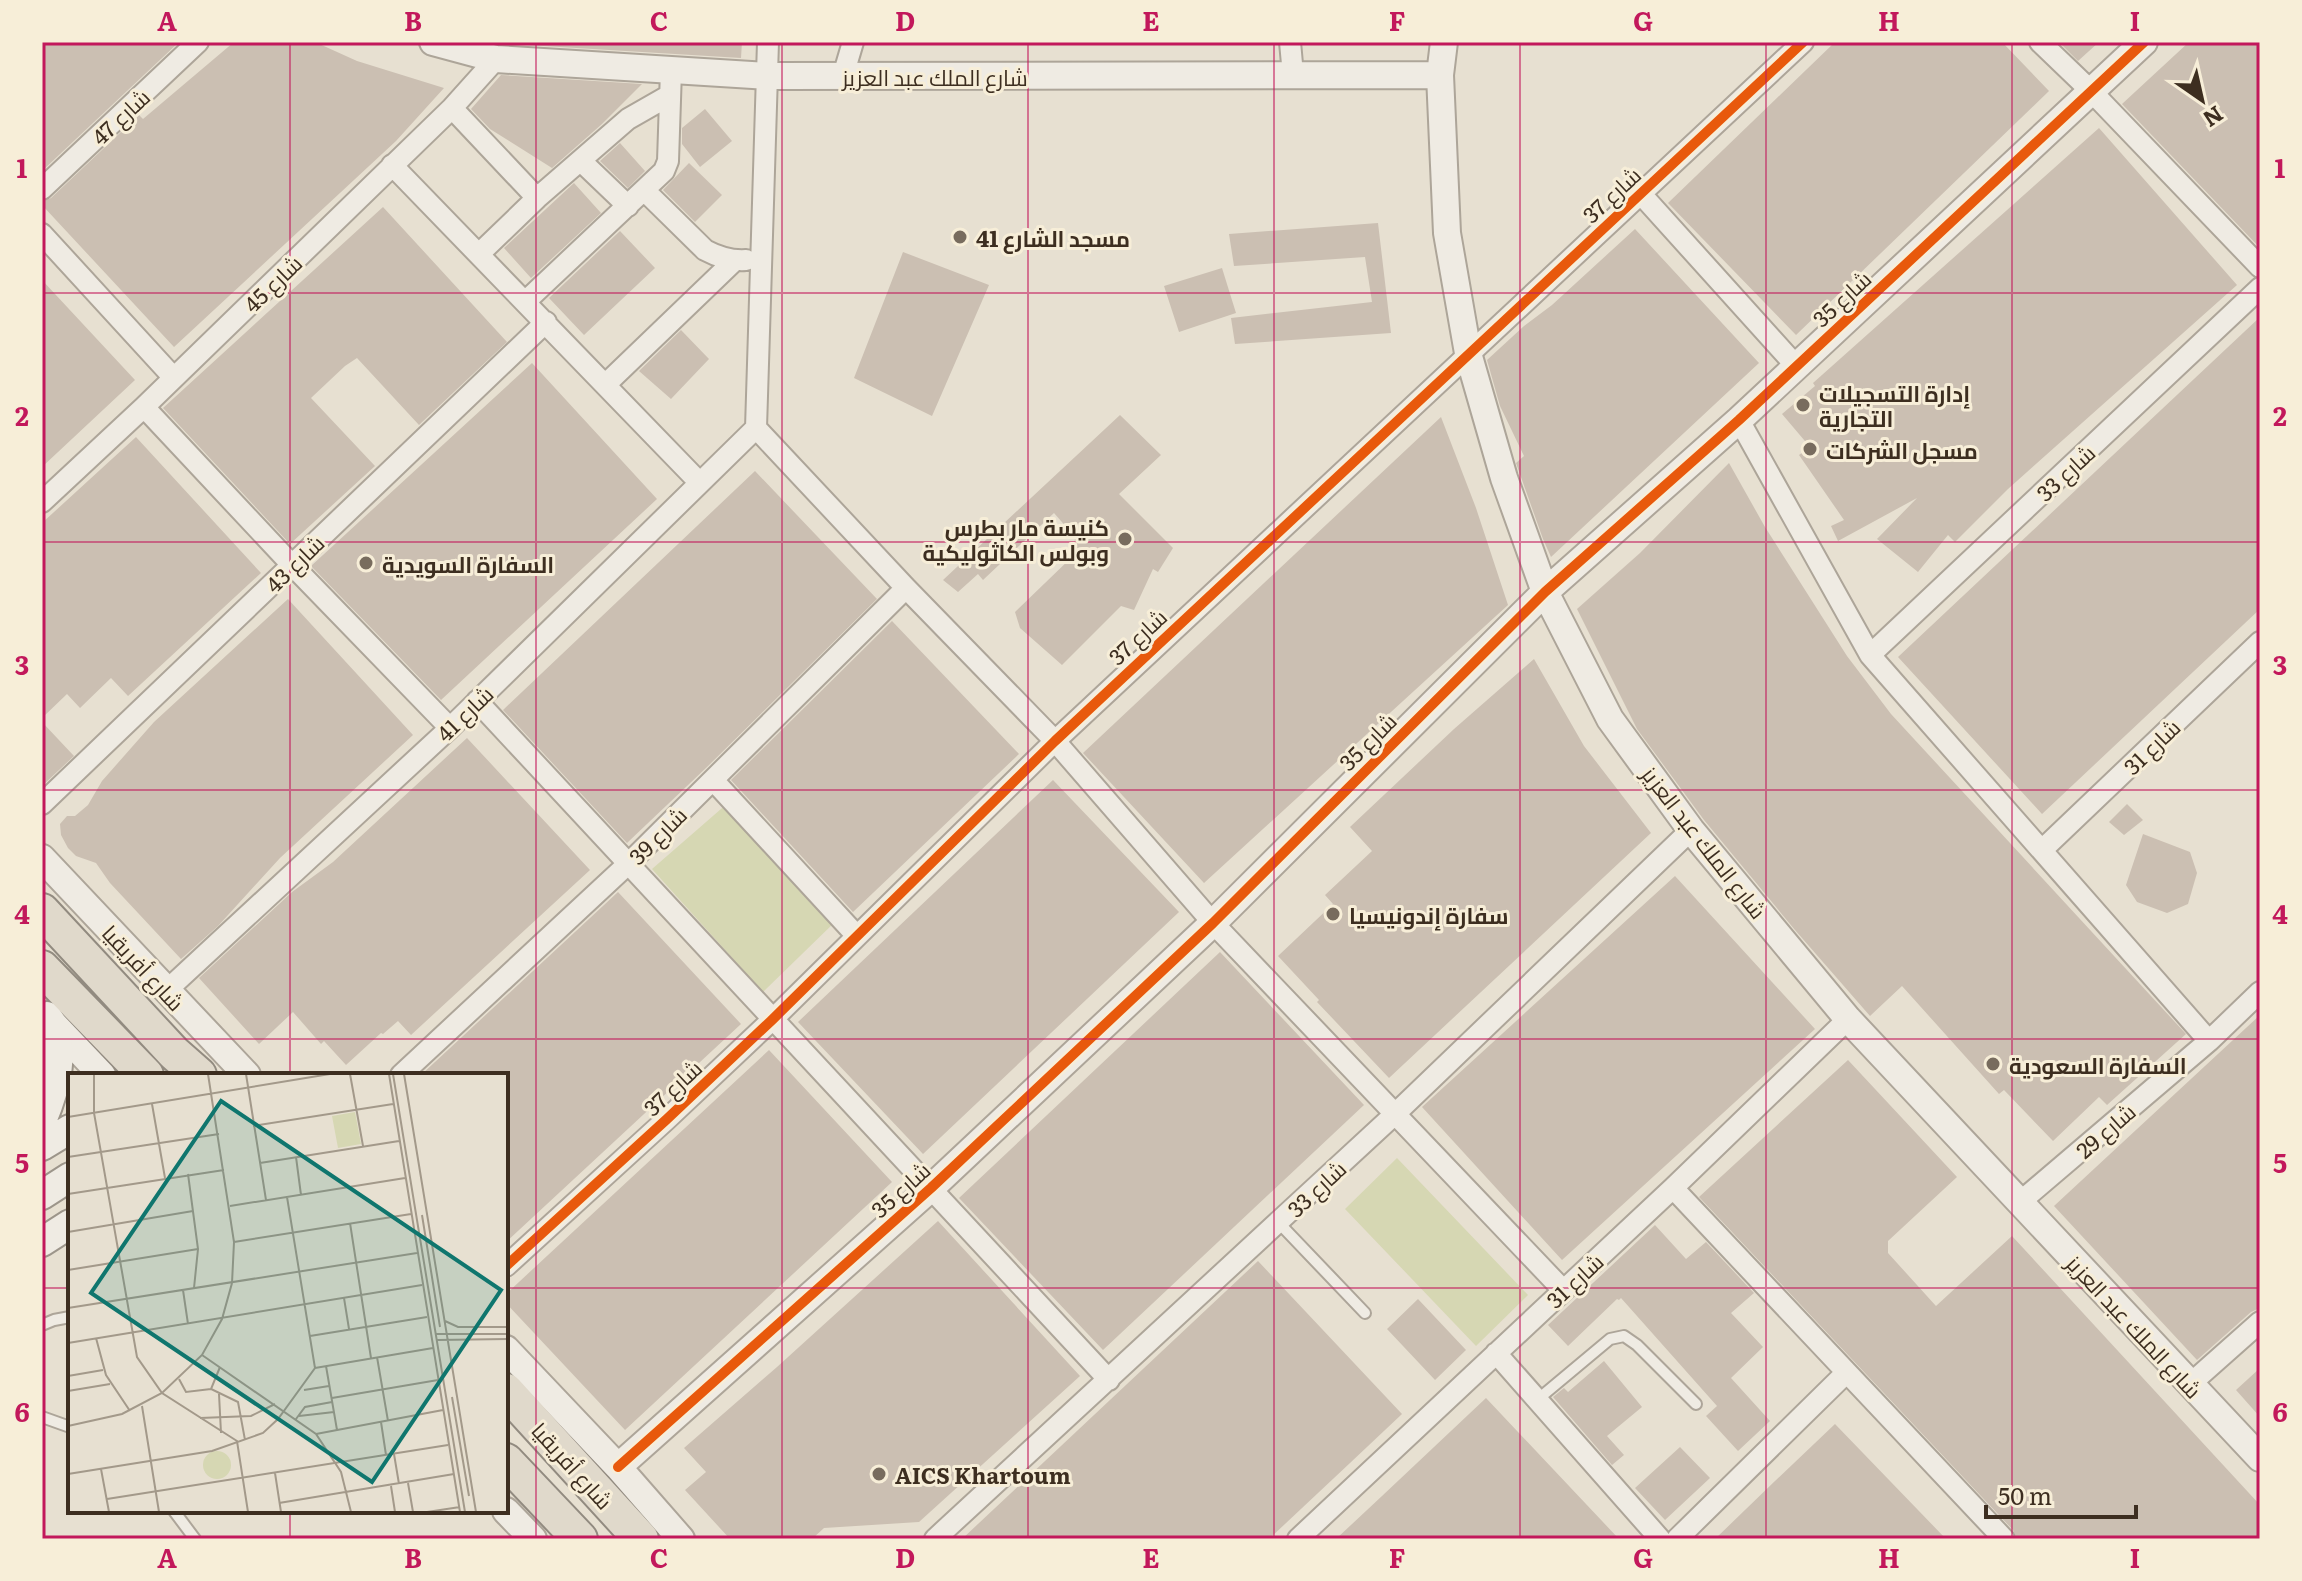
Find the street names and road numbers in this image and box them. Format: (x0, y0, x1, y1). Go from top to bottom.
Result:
street label: شارع الملك عبد العزيز (840, 60, 1028, 93)
street label: شارع 47 (83, 80, 157, 152)
street label: شارع 37 (1574, 158, 1648, 230)
street label: شارع 45 (235, 247, 309, 319)
street label: شارع 35 (1804, 262, 1878, 334)
street label: شارع 33 (2028, 436, 2102, 508)
street label: شارع 43 (257, 526, 331, 600)
street label: شارع 37 (1100, 600, 1174, 672)
street label: شارع 41 (428, 677, 500, 749)
street label: شارع 35 (1331, 705, 1403, 777)
street label: شارع 31 (2115, 711, 2187, 781)
street label: شارع الملك عبد العزيز (1634, 757, 1775, 925)
street label: شارع 39 (620, 798, 694, 872)
street label: شارع أفريقيا (95, 916, 193, 1018)
street label: شارع 37 (635, 1051, 709, 1123)
street label: شارع 29 (2068, 1095, 2142, 1165)
street label: شارع 33 (1279, 1152, 1353, 1224)
street label: شارع 35 (863, 1153, 937, 1225)
street label: شارع 31 (1538, 1245, 1610, 1315)
street label: شارع الملك عبد العزيز (2058, 1245, 2210, 1405)
street label: شارع أفريقيا (525, 1414, 621, 1516)

